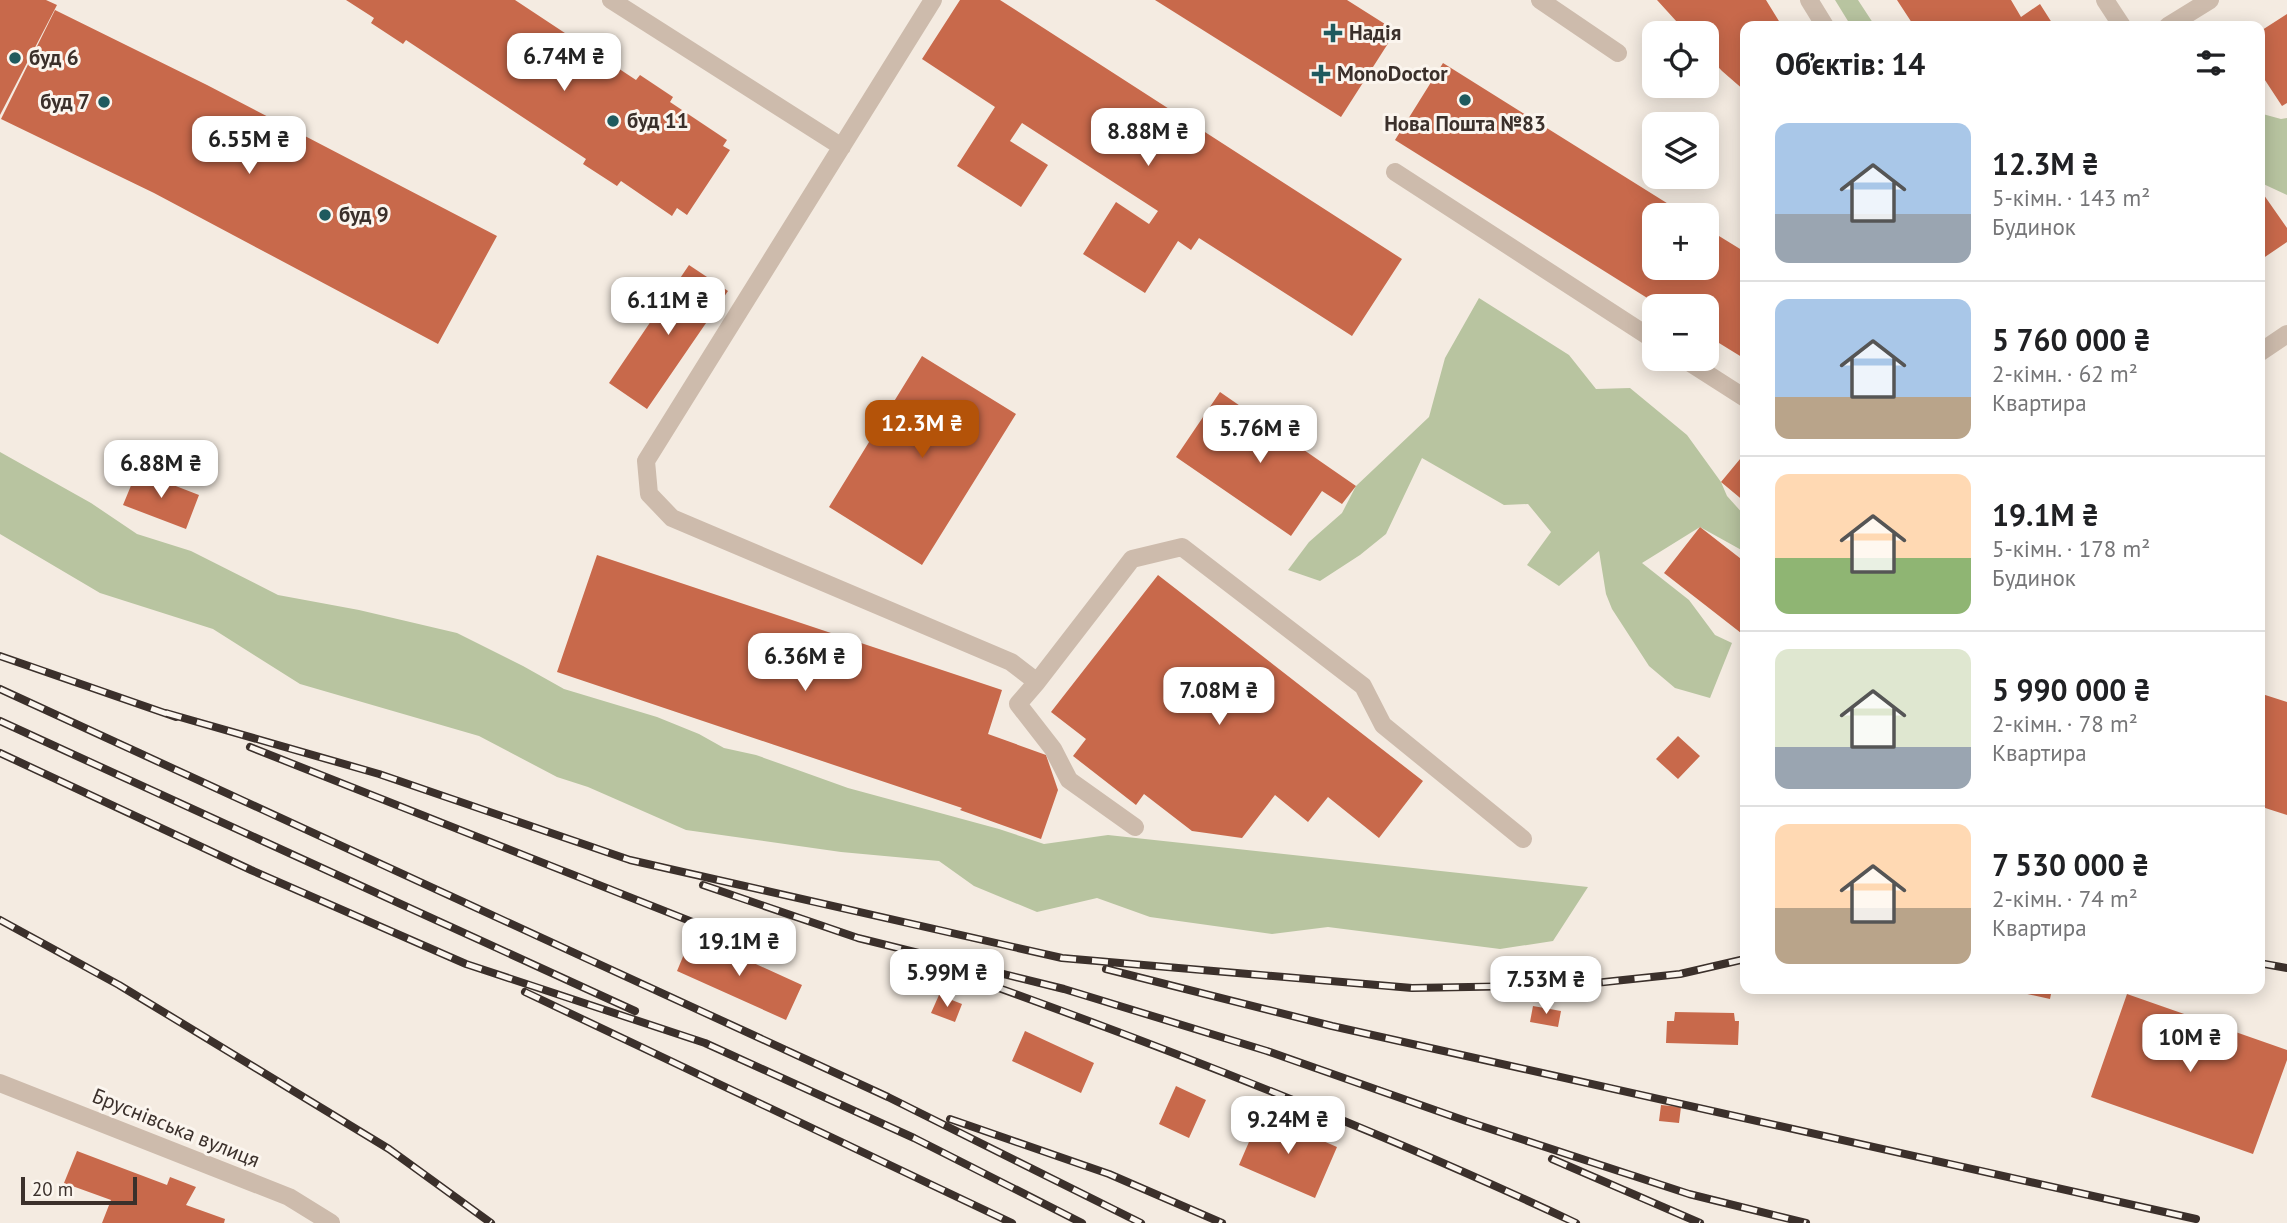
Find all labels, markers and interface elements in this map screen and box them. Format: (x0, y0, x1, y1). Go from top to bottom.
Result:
place label: Надія (1349, 19, 1401, 46)
map controls (1642, 21, 1719, 371)
button: locate (1642, 21, 1719, 98)
marker: Надія (1323, 23, 1343, 43)
pin: 6.74M ₴ (499, 34, 629, 93)
text: 6.74M ₴ (523, 41, 605, 70)
place label: буд 6 (29, 44, 79, 71)
text: Об’єктів: 14 (1775, 44, 1925, 83)
icon: filters (2192, 44, 2230, 82)
marker: буд 6 (7, 50, 23, 66)
place label: MonoDoctor (1337, 60, 1448, 87)
marker: MonoDoctor (1311, 64, 1331, 84)
place label: буд 7 (40, 88, 90, 115)
marker: Нова Пошта №83 (1457, 92, 1473, 108)
marker: буд 7 (96, 94, 112, 110)
place label: буд 11 (627, 107, 689, 134)
pin: 8.88M ₴ (1083, 108, 1213, 168)
place label: Нова Пошта №83 (1384, 110, 1546, 137)
button: layers (1642, 112, 1719, 189)
marker: буд 11 (605, 113, 621, 129)
pin: 6.55M ₴ (184, 116, 314, 176)
text: 8.88M ₴ (1107, 116, 1189, 145)
text: 6.55M ₴ (208, 124, 290, 153)
text: 12.3M ₴ (1992, 144, 2099, 183)
icon: home (1831, 151, 1915, 235)
text: 5-кімн. · 143 m² (1992, 183, 2150, 212)
place label: буд 9 (339, 201, 389, 228)
button: + (1642, 203, 1719, 280)
marker: буд 9 (317, 207, 333, 223)
text: Будинок (1992, 212, 2076, 241)
pin: 6.11M ₴ (603, 278, 733, 337)
text: 6.11M ₴ (627, 285, 709, 314)
button: − (1642, 294, 1719, 371)
text: 5 760 000 ₴ (1992, 320, 2151, 359)
icon: home (1831, 327, 1915, 411)
text: 2-кімн. · 62 m² (1992, 359, 2138, 388)
text: Квартира (1992, 388, 2087, 417)
pin: 12.3M ₴ (857, 400, 987, 460)
pin: 5.76M ₴ (1195, 406, 1325, 465)
text: 12.3M ₴ (881, 408, 963, 437)
text: 5.76M ₴ (1219, 413, 1301, 442)
pin: 6.88M ₴ (96, 440, 226, 500)
text: 6.88M ₴ (120, 448, 202, 477)
text: 19.1M ₴ (1992, 495, 2099, 534)
icon: home (1831, 502, 1915, 586)
text: 5-кімн. · 178 m² (1992, 534, 2150, 563)
text: Будинок (1992, 563, 2076, 592)
pin: 6.36M ₴ (740, 634, 870, 693)
text: 6.36M ₴ (764, 641, 846, 670)
pin: 7.08M ₴ (1154, 668, 1284, 727)
text: 5 990 000 ₴ (1992, 670, 2151, 709)
text: 7.08M ₴ (1179, 675, 1259, 704)
icon: home (1831, 677, 1915, 761)
text: 2-кімн. · 78 m² (1992, 709, 2138, 738)
text: Квартира (1992, 738, 2087, 767)
text: 7 530 000 ₴ (1992, 845, 2149, 884)
icon: home (1831, 852, 1915, 936)
text: 2-кімн. · 74 m² (1992, 884, 2138, 913)
text: Квартира (1992, 913, 2087, 942)
pin: 19.1M ₴ (674, 918, 804, 978)
text: 19.1M ₴ (698, 926, 780, 955)
pin: 5.99M ₴ (882, 950, 1012, 1009)
pin: 7.53M ₴ (1481, 956, 1611, 1016)
text: 5.99M ₴ (906, 957, 988, 986)
text: 7.53M ₴ (1506, 964, 1586, 993)
pin: 10M ₴ (2141, 1014, 2239, 1074)
text: 10M ₴ (2158, 1022, 2222, 1051)
street label: Бруснівська вулиця (89, 1082, 264, 1173)
pin: 9.24M ₴ (1223, 1096, 1353, 1156)
text: 9.24M ₴ (1247, 1104, 1329, 1133)
scale bar (21, 1174, 136, 1206)
text: 20 m (32, 1177, 73, 1201)

